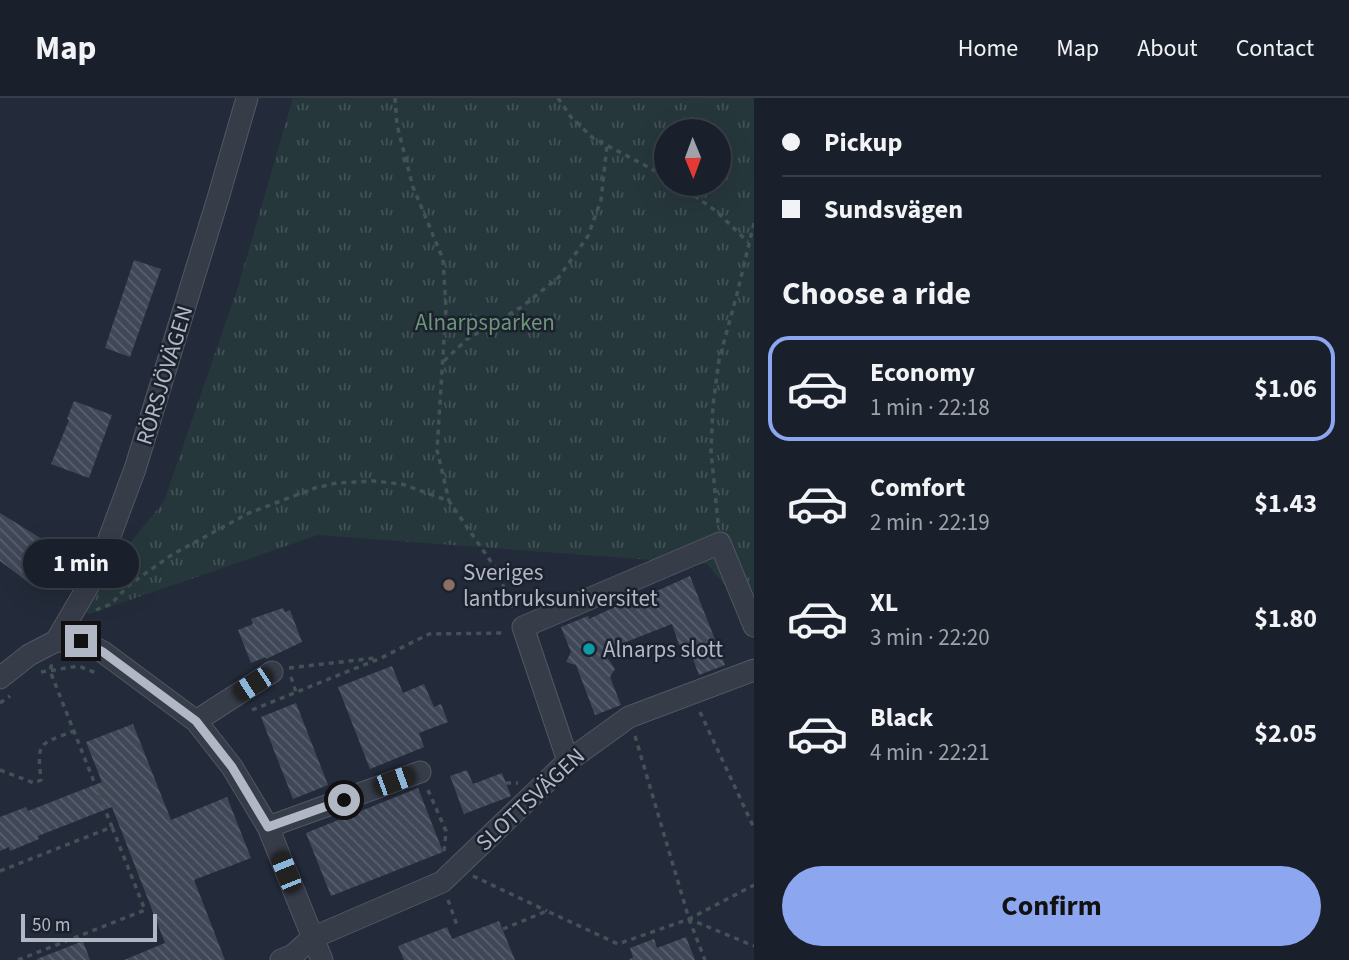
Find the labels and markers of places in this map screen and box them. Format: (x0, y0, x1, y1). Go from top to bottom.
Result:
place label: Sveriges lantbruksuniversitet (463, 556, 658, 615)
marker: Sveriges lantbruksuniversitet (441, 577, 457, 593)
place label: Alnarps slott (603, 633, 723, 666)
marker: Alnarps slott (581, 641, 597, 657)

